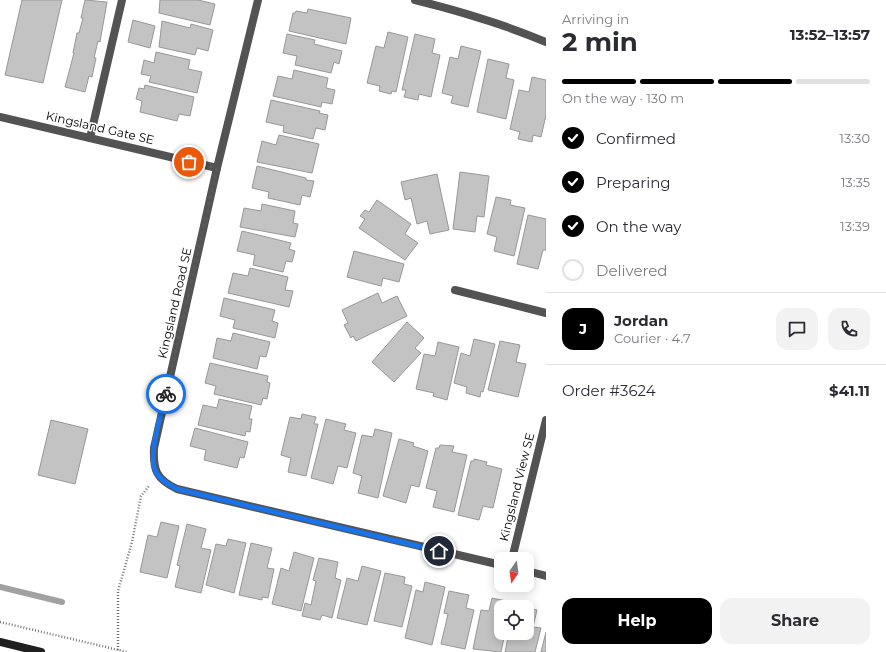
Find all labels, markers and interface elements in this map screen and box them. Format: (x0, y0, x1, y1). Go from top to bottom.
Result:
text: Arriving in (562, 11, 629, 27)
text: 13:52–13:57 (790, 25, 870, 44)
text: 2 min (562, 26, 638, 58)
text: On the way · 130 m (562, 90, 684, 106)
street label: Kingsland Gate SE (45, 108, 156, 147)
icon: check (562, 127, 584, 149)
text: Confirmed (596, 129, 676, 148)
text: 13:30 (839, 130, 870, 146)
pin (172, 145, 206, 179)
icon: bag (178, 151, 200, 173)
icon: check (562, 171, 584, 193)
text: Preparing (596, 173, 671, 192)
text: 13:35 (841, 174, 870, 190)
icon: check (562, 215, 584, 237)
text: On the way (596, 217, 681, 236)
text: 13:39 (840, 218, 870, 234)
street label: Kingsland Road SE (154, 246, 195, 360)
text: Delivered (596, 261, 668, 280)
button: chat (776, 308, 818, 350)
button: phone (828, 308, 870, 350)
text: Jordan (614, 311, 668, 330)
text: J (579, 319, 587, 338)
text: Courier · 4.7 (614, 330, 691, 346)
courier (146, 374, 186, 414)
text: Order #3624 (562, 381, 656, 400)
text: $41.11 (829, 381, 870, 400)
icon: bike (155, 383, 177, 405)
street label: Kingsland View SE (496, 431, 537, 543)
pin (422, 534, 456, 568)
icon: home (428, 540, 450, 562)
north arrow (494, 552, 534, 592)
map controls (494, 552, 534, 640)
button: Help (562, 598, 712, 644)
button: Share (720, 598, 870, 644)
button: locate (494, 600, 534, 640)

